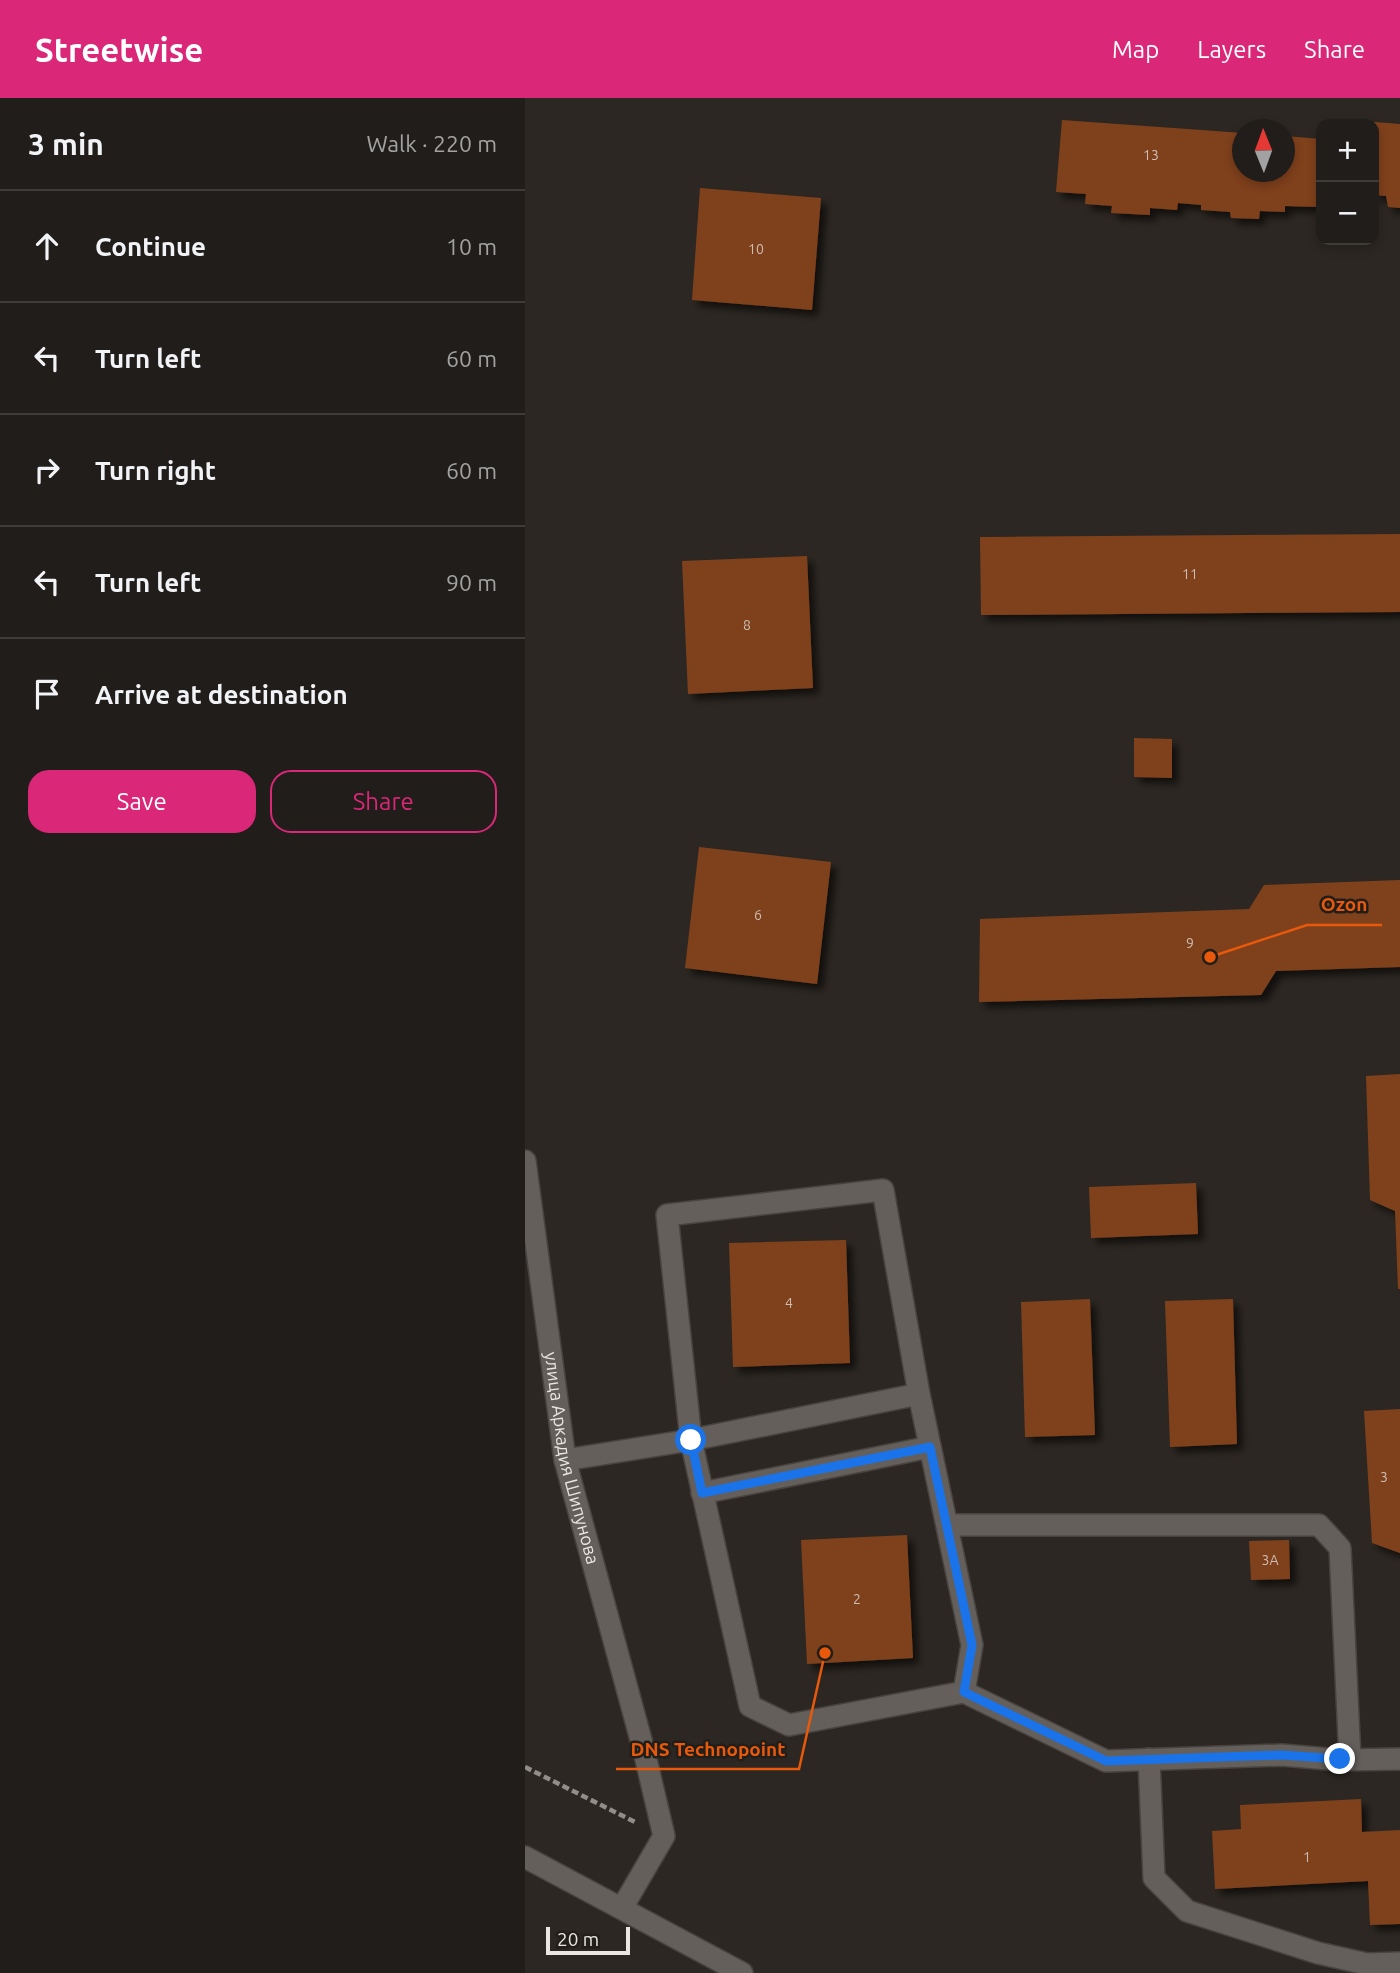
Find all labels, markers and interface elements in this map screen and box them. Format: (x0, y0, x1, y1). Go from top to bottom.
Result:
text: Streetwise (35, 31, 203, 68)
text: Map (1112, 36, 1159, 63)
text: Layers (1197, 36, 1266, 63)
text: Share (1304, 36, 1365, 63)
north arrow (1232, 119, 1295, 182)
map controls (1316, 119, 1379, 245)
button: + (1316, 119, 1379, 182)
text: 3 min (28, 127, 104, 161)
text: Walk · 220 m (366, 131, 497, 156)
house number: 13 (1143, 147, 1159, 163)
button: − (1316, 182, 1379, 245)
icon: ahead (28, 227, 66, 265)
text: Continue (95, 232, 206, 261)
text: 10 m (446, 234, 497, 259)
house number: 10 (748, 241, 764, 257)
icon: left (28, 339, 66, 377)
text: Turn left (95, 344, 201, 373)
text: 60 m (446, 346, 497, 371)
icon: right (28, 451, 66, 489)
text: Turn right (95, 456, 216, 485)
text: 60 m (446, 458, 497, 483)
icon: left (28, 563, 66, 601)
house number: 11 (1182, 566, 1198, 582)
text: Turn left (95, 568, 201, 597)
text: 90 m (446, 570, 497, 595)
house number: 8 (743, 617, 751, 633)
icon: arrive (28, 675, 66, 713)
text: Arrive at destination (95, 680, 348, 709)
button: Save (28, 770, 256, 833)
button: Share (270, 770, 497, 833)
callout: Ozon (1307, 885, 1382, 925)
text: Ozon (1321, 893, 1367, 915)
house number: 6 (754, 907, 762, 923)
house number: 9 (1186, 935, 1194, 951)
house number: 4 (785, 1295, 793, 1311)
street label: улица Аркадия Шипунова (542, 1351, 604, 1566)
route start (675, 1424, 706, 1455)
house number: 3 (1380, 1469, 1388, 1485)
house number: 3А (1262, 1552, 1279, 1568)
house number: 2 (853, 1591, 861, 1607)
callout: DNS Technopoint (616, 1729, 799, 1769)
text: DNS Technopoint (631, 1738, 785, 1760)
route end (1324, 1743, 1355, 1774)
house number: 1 (1303, 1849, 1311, 1865)
scale bar (546, 1924, 630, 1956)
text: 20 m (557, 1928, 599, 1950)

